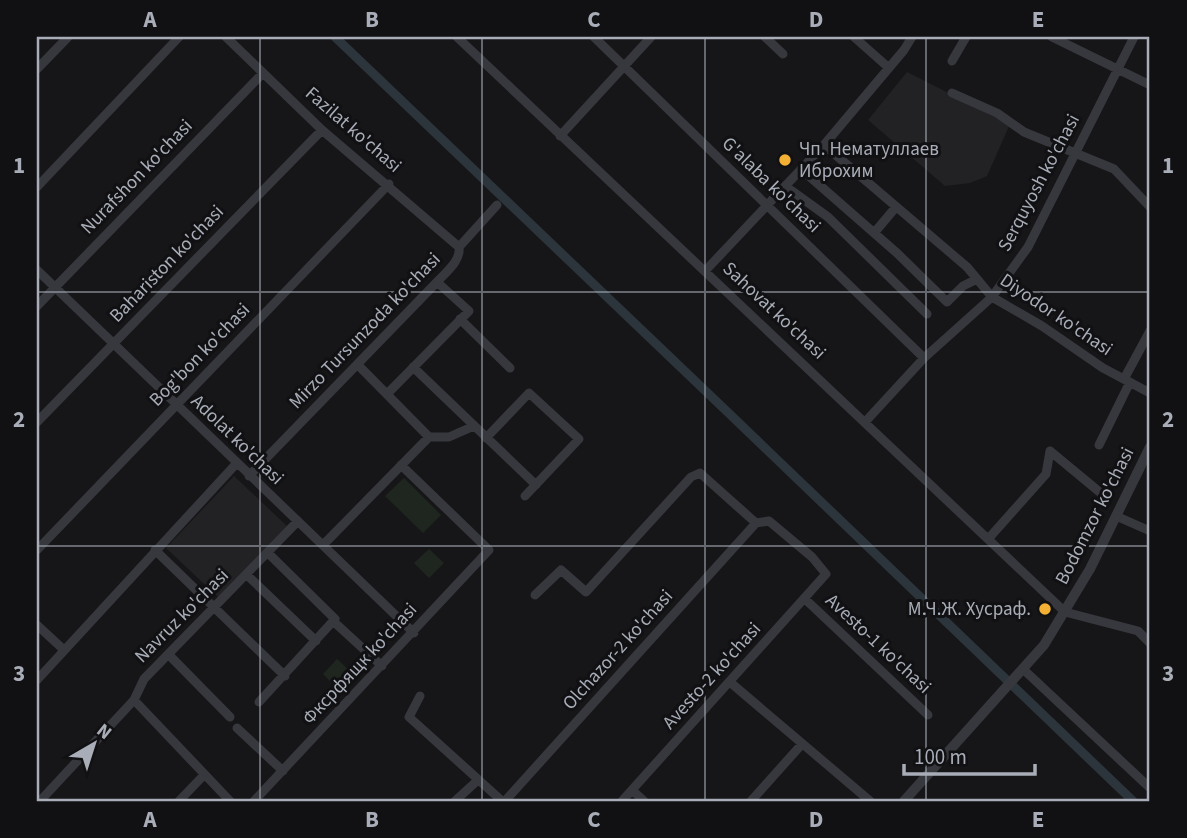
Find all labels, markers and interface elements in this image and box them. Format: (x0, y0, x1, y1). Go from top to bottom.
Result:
text: A (142, 3, 157, 36)
text: B (365, 3, 379, 36)
text: C (587, 3, 601, 36)
text: D (809, 3, 823, 36)
text: E (1032, 3, 1044, 36)
street label: Fazilat ko'chasi (299, 81, 407, 179)
street label: Serquyosh ko'chasi (991, 109, 1087, 257)
street label: Nurafshon ko'chasi (75, 113, 199, 241)
street label: G'alaba ko'chasi (715, 131, 827, 239)
place label: Чп. Нематуллаев Иброхим (799, 136, 939, 185)
text: 1 (13, 149, 25, 182)
text: 1 (1162, 149, 1174, 182)
marker: Чп. Нематуллаев Иброхим (777, 152, 793, 168)
street label: Bahariston ko'chasi (104, 199, 230, 329)
street label: Mirzo Tursunzoda ko'chasi (283, 247, 447, 415)
street label: Sahovat ko'chasi (716, 256, 832, 366)
street label: Diyodor ko'chasi (994, 267, 1118, 363)
street label: Bog'bon ko'chasi (143, 297, 257, 413)
street label: Adolat ko'chasi (185, 389, 289, 491)
text: 2 (13, 403, 25, 436)
text: 2 (1162, 403, 1174, 436)
street label: Bodomzor ko'chasi (1049, 443, 1141, 589)
street label: Navruz ko'chasi (129, 563, 235, 669)
street label: Olchazor-2 ko'chasi (557, 584, 679, 716)
street label: Avesto-1 ko'chasi (819, 588, 937, 700)
place label: М.Ч.Ж. Хусраф. (908, 596, 1031, 623)
street label: Фксрфящк ko'chasi (296, 597, 424, 731)
marker: М.Ч.Ж. Хусраф. (1037, 601, 1053, 617)
street label: Avesto-2 ko'chasi (656, 616, 768, 736)
text: 3 (13, 657, 25, 690)
text: 3 (1162, 657, 1174, 690)
north arrow (60, 708, 130, 778)
text: N (90, 717, 117, 746)
scale bar (904, 733, 1035, 777)
text: 100 m (914, 742, 967, 772)
text: A (142, 803, 157, 836)
text: B (365, 803, 379, 836)
text: C (587, 803, 601, 836)
text: D (809, 803, 823, 836)
text: E (1032, 803, 1044, 836)

